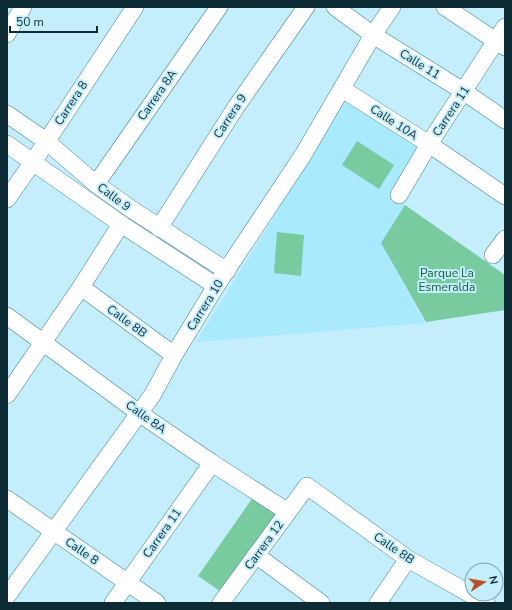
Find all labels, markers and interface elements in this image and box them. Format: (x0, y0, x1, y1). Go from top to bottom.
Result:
scale bar (10, 8, 97, 34)
text: 50 m (16, 14, 44, 30)
street label: Calle 11 (397, 45, 443, 83)
street label: Carrera 8A (134, 66, 181, 124)
street label: Carrera 8 (51, 78, 91, 128)
street label: Carrera 11 (429, 83, 473, 139)
street label: Carrera 9 (210, 91, 250, 141)
street label: Calle 10A (367, 101, 421, 144)
street label: Calle 9 (94, 179, 134, 215)
park label: Parque La Esmeralda (419, 265, 475, 295)
street label: Carrera 10 (183, 276, 227, 334)
street label: Calle 8B (104, 301, 150, 341)
street label: Calle 8A (122, 397, 170, 437)
street label: Carrera 11 (139, 505, 185, 561)
street label: Carrera 12 (241, 517, 287, 573)
street label: Calle 8B (370, 528, 418, 568)
street label: Calle 8 (62, 534, 102, 568)
north arrow (464, 562, 504, 602)
text: N (485, 574, 501, 586)

